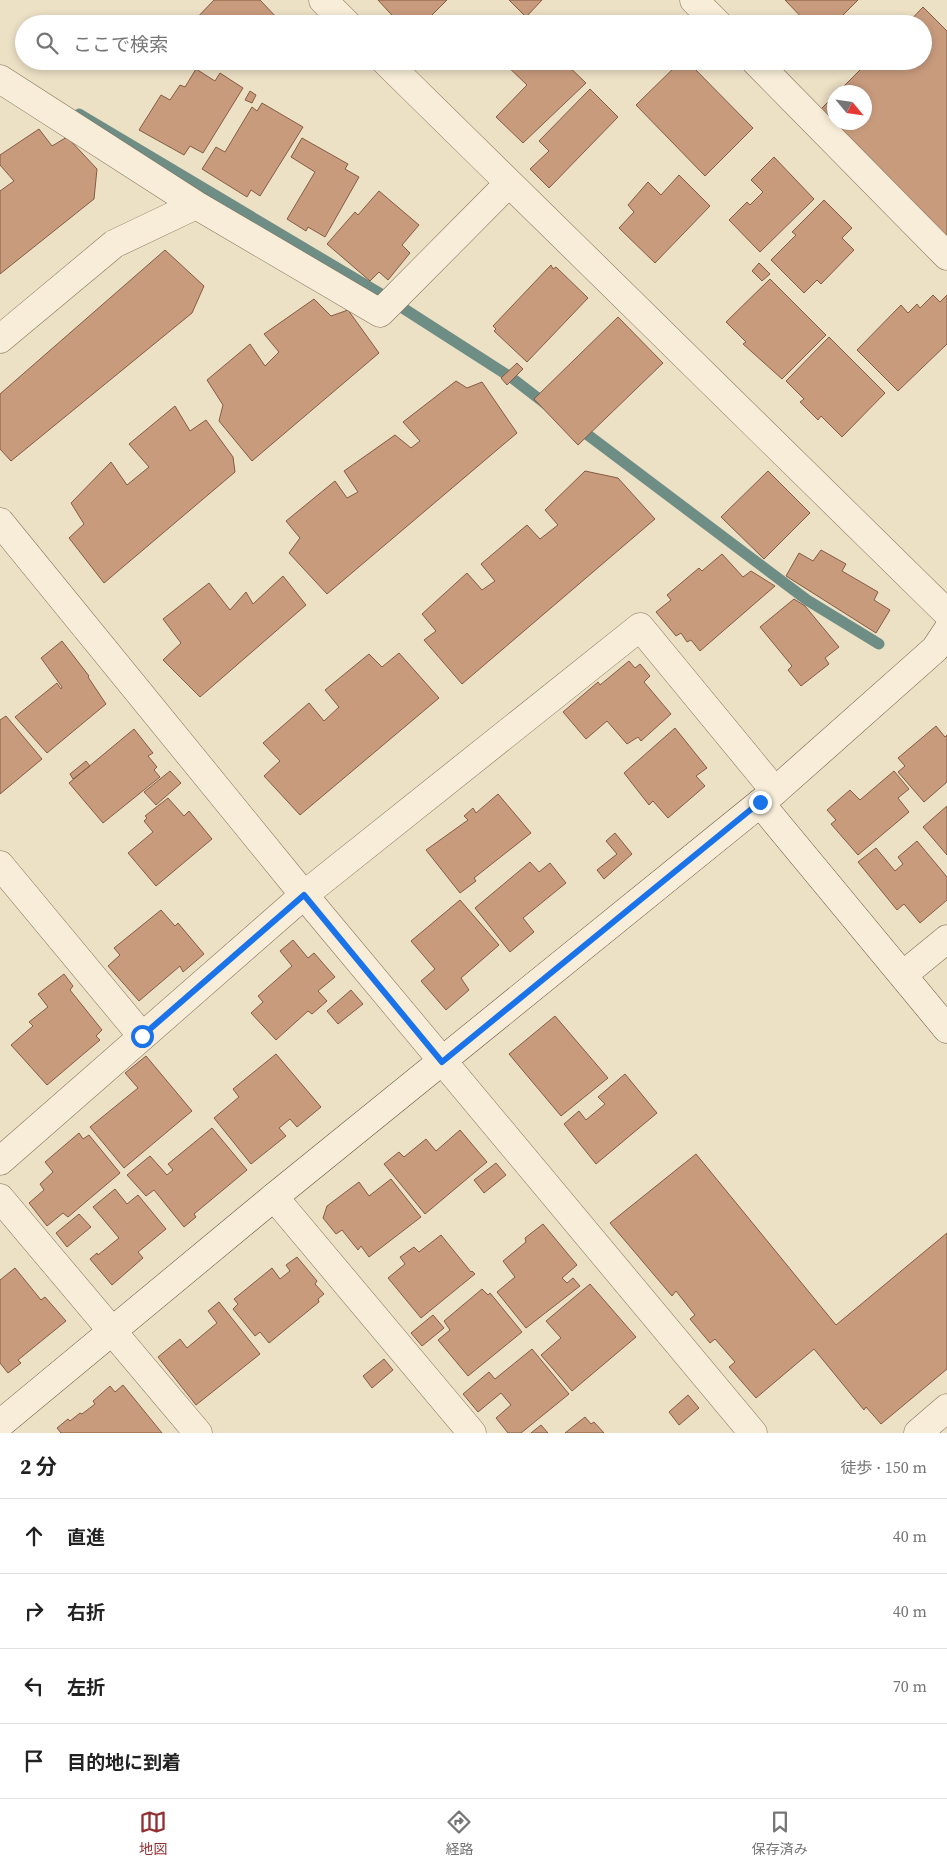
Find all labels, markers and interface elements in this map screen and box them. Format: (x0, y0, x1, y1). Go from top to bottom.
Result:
search box (15, 15, 932, 70)
icon: search (33, 29, 61, 57)
text: ここで検索 (73, 31, 168, 57)
north arrow (827, 85, 872, 130)
route end (749, 791, 772, 814)
route start (131, 1025, 154, 1048)
text: 2 分 (20, 1452, 57, 1481)
text: 徒歩 · 150 m (841, 1456, 927, 1478)
icon: ahead (20, 1522, 48, 1550)
text: 直進 (67, 1524, 105, 1550)
text: 40 m (893, 1525, 927, 1547)
icon: right (20, 1597, 48, 1625)
text: 右折 (67, 1599, 105, 1625)
text: 40 m (893, 1600, 927, 1622)
icon: left (20, 1672, 48, 1700)
text: 左折 (67, 1674, 105, 1700)
text: 70 m (893, 1675, 927, 1697)
icon: arrive (20, 1747, 48, 1775)
text: 目的地に到着 (67, 1749, 181, 1775)
tab: 地図 (139, 1808, 167, 1859)
tab: 経路 (445, 1808, 473, 1859)
tab: 保存済み (752, 1808, 808, 1859)

